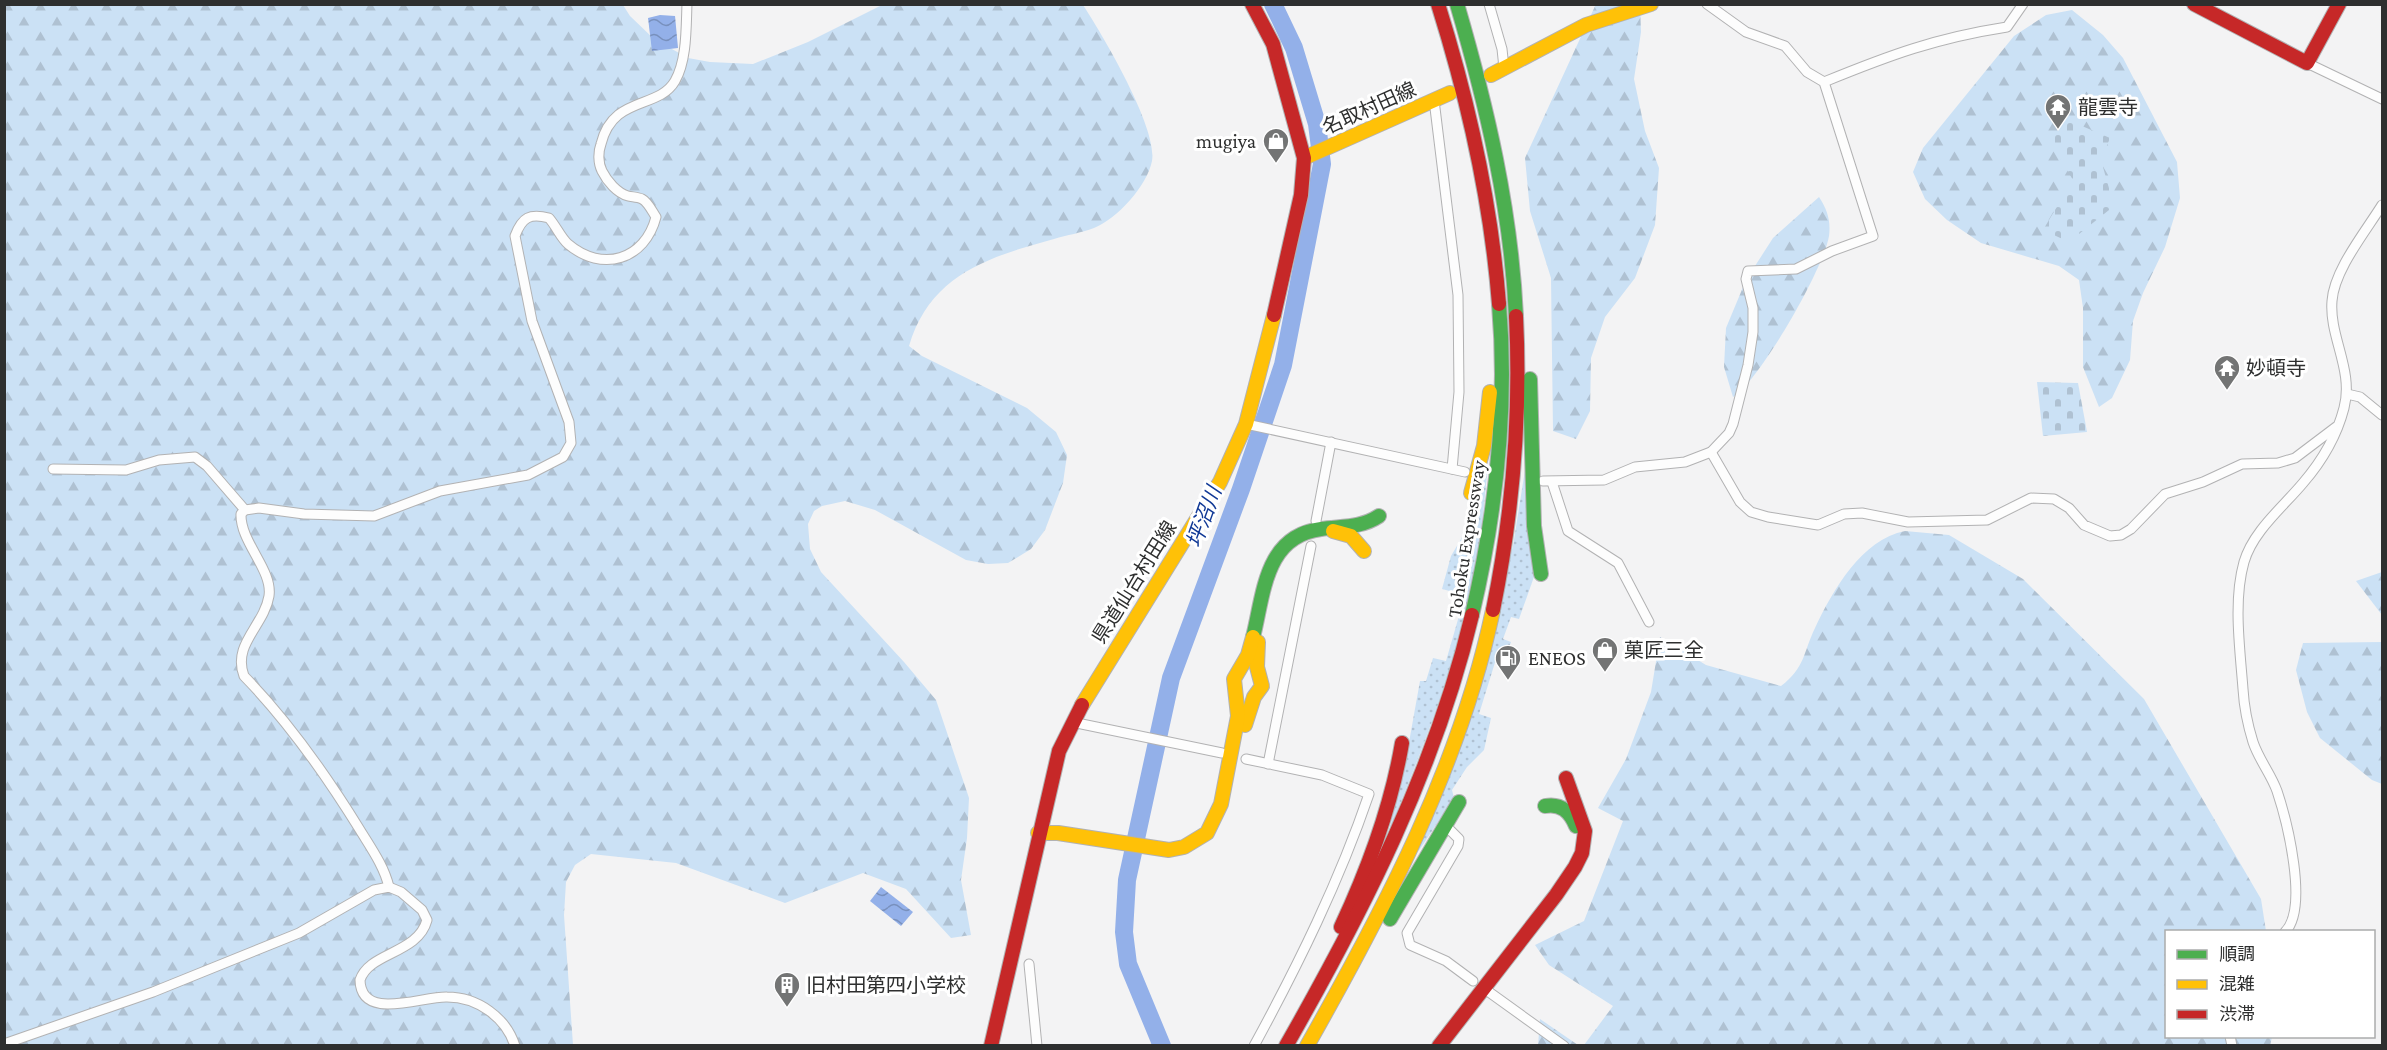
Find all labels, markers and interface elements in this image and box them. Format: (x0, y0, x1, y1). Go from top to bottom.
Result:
street label: 名取村田線 (1319, 78, 1419, 138)
temple icon: 龍雲寺 (2043, 92, 2073, 130)
place label: 龍雲寺 (2078, 96, 2138, 118)
shop icon: mugiya (1261, 126, 1291, 164)
place label: mugiya (1196, 130, 1256, 153)
temple icon: 妙頓寺 (2212, 353, 2242, 391)
place label: 妙頓寺 (2246, 357, 2306, 379)
street label: Tohoku Expressway (1443, 458, 1490, 619)
water label: 坪沼川 (1182, 481, 1227, 551)
street label: 県道仙台村田線 (1088, 517, 1180, 647)
shop icon: 菓匠三全 (1590, 635, 1620, 673)
place label: 菓匠三全 (1624, 639, 1704, 661)
fuel station icon: ENEOS (1493, 643, 1523, 681)
place label: ENEOS (1528, 647, 1586, 669)
legend (2165, 930, 2375, 1038)
text: 順調 (2219, 944, 2255, 964)
building icon: 旧村田第四小学校 (772, 970, 802, 1008)
place label: 旧村田第四小学校 (806, 974, 966, 996)
text: 混雑 (2219, 974, 2255, 994)
text: 渋滞 (2219, 1004, 2255, 1024)

